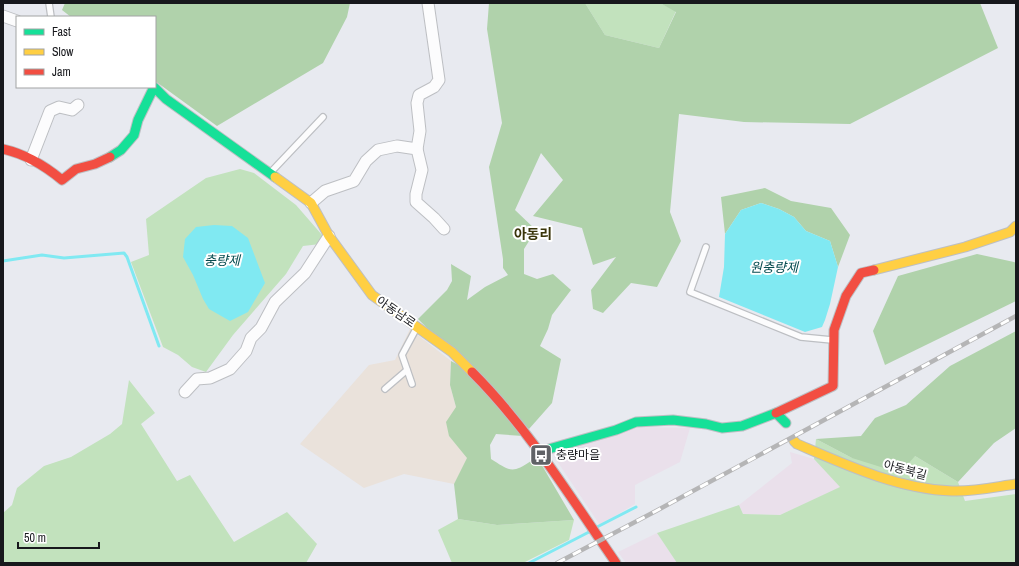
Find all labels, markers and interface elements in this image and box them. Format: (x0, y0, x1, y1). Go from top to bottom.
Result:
legend (16, 16, 156, 88)
text: Fast (52, 24, 71, 40)
text: Slow (52, 44, 74, 60)
text: Jam (52, 64, 71, 80)
district label: 아동리 (514, 225, 552, 243)
water label: 충량제 (204, 252, 242, 269)
water label: 원충량제 (750, 259, 800, 276)
street label: 아동남로 (373, 293, 419, 331)
bus stop icon: 충량마을 (528, 442, 554, 468)
place label: 충량마을 (556, 447, 600, 463)
street label: 아동북길 (882, 457, 928, 483)
scale bar (18, 524, 99, 550)
text: 50 m (24, 530, 46, 546)

